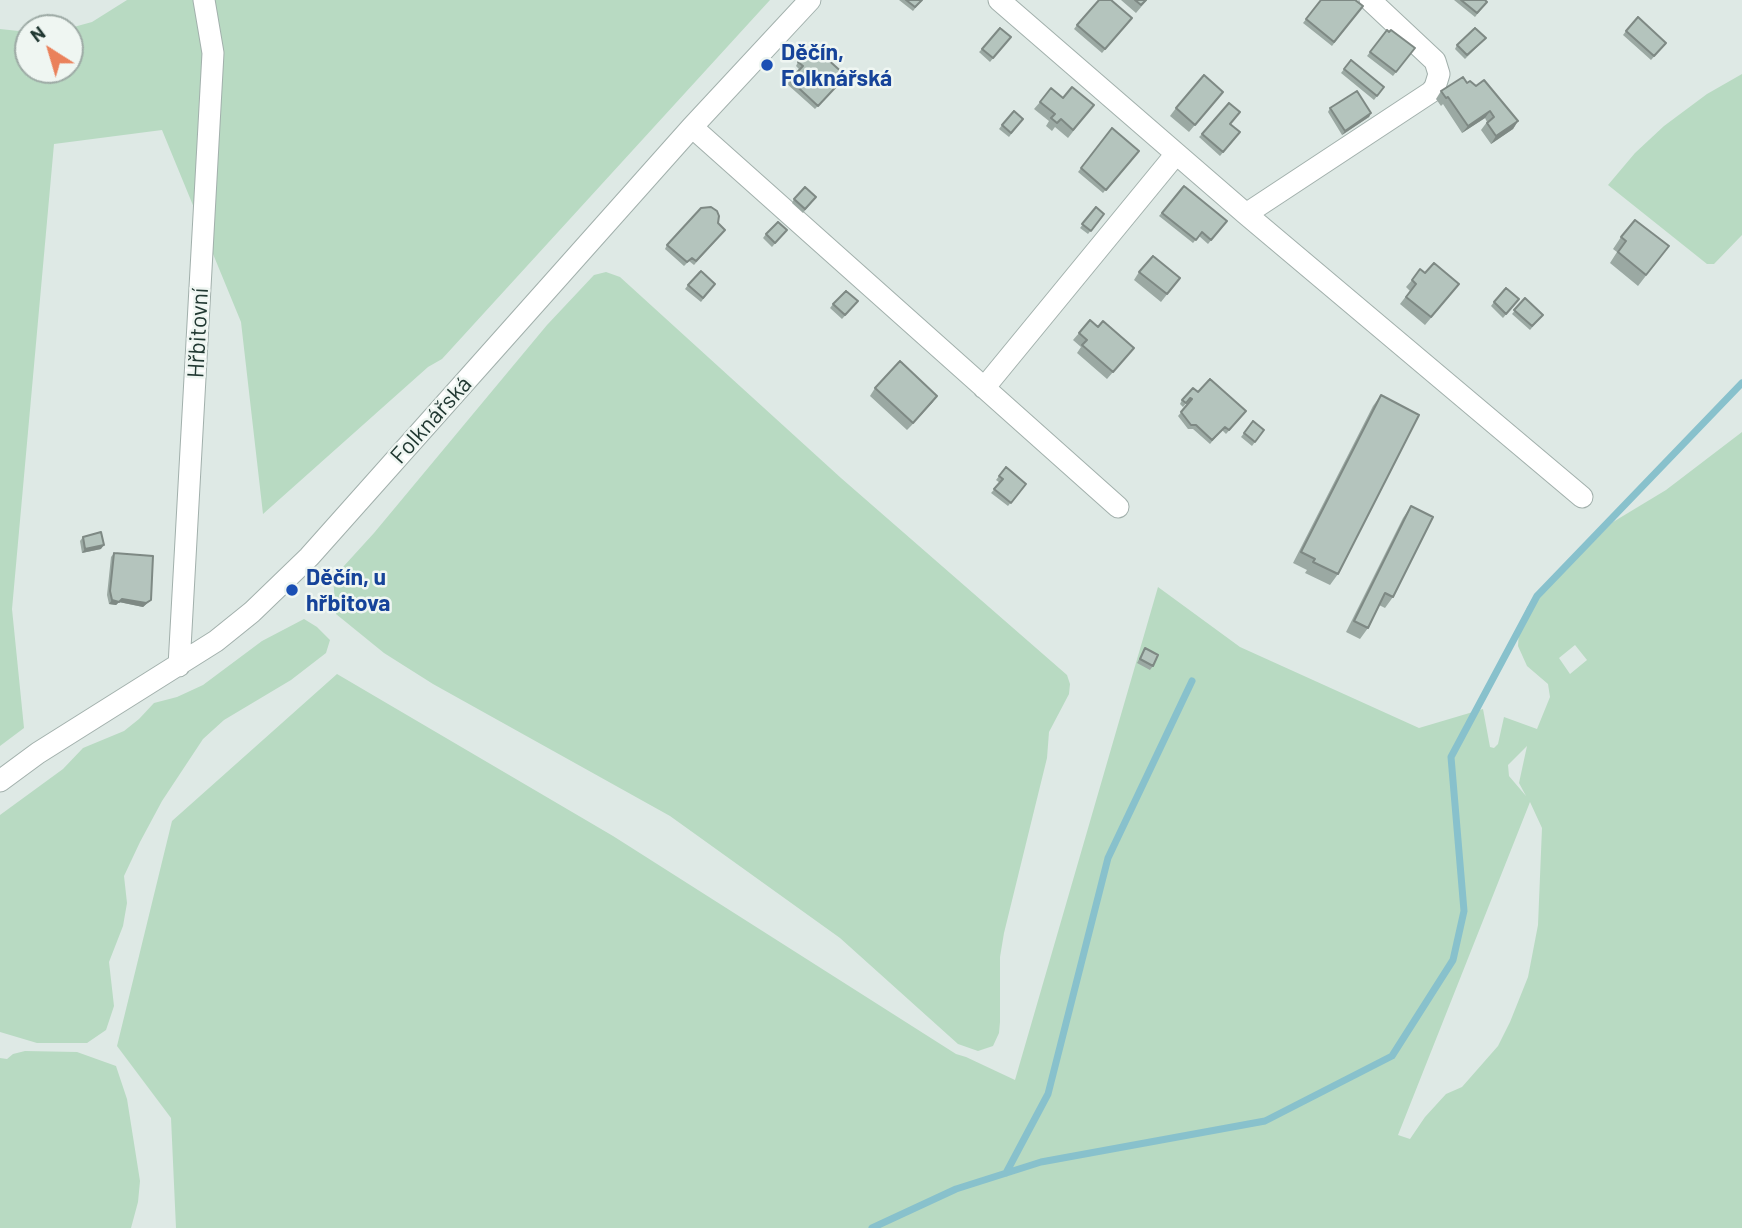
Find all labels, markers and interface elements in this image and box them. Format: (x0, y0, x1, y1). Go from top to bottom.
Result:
north arrow (14, 14, 84, 84)
text: N (25, 20, 49, 46)
place label: Děčín, Folknářská (781, 38, 892, 92)
marker: Děčín, Folknářská (759, 57, 775, 73)
street label: Hřbitovní (182, 287, 214, 379)
street label: Folknářská (385, 371, 477, 469)
place label: Děčín, u hřbitova (306, 563, 391, 617)
marker: Děčín, u hřbitova (284, 582, 300, 598)

